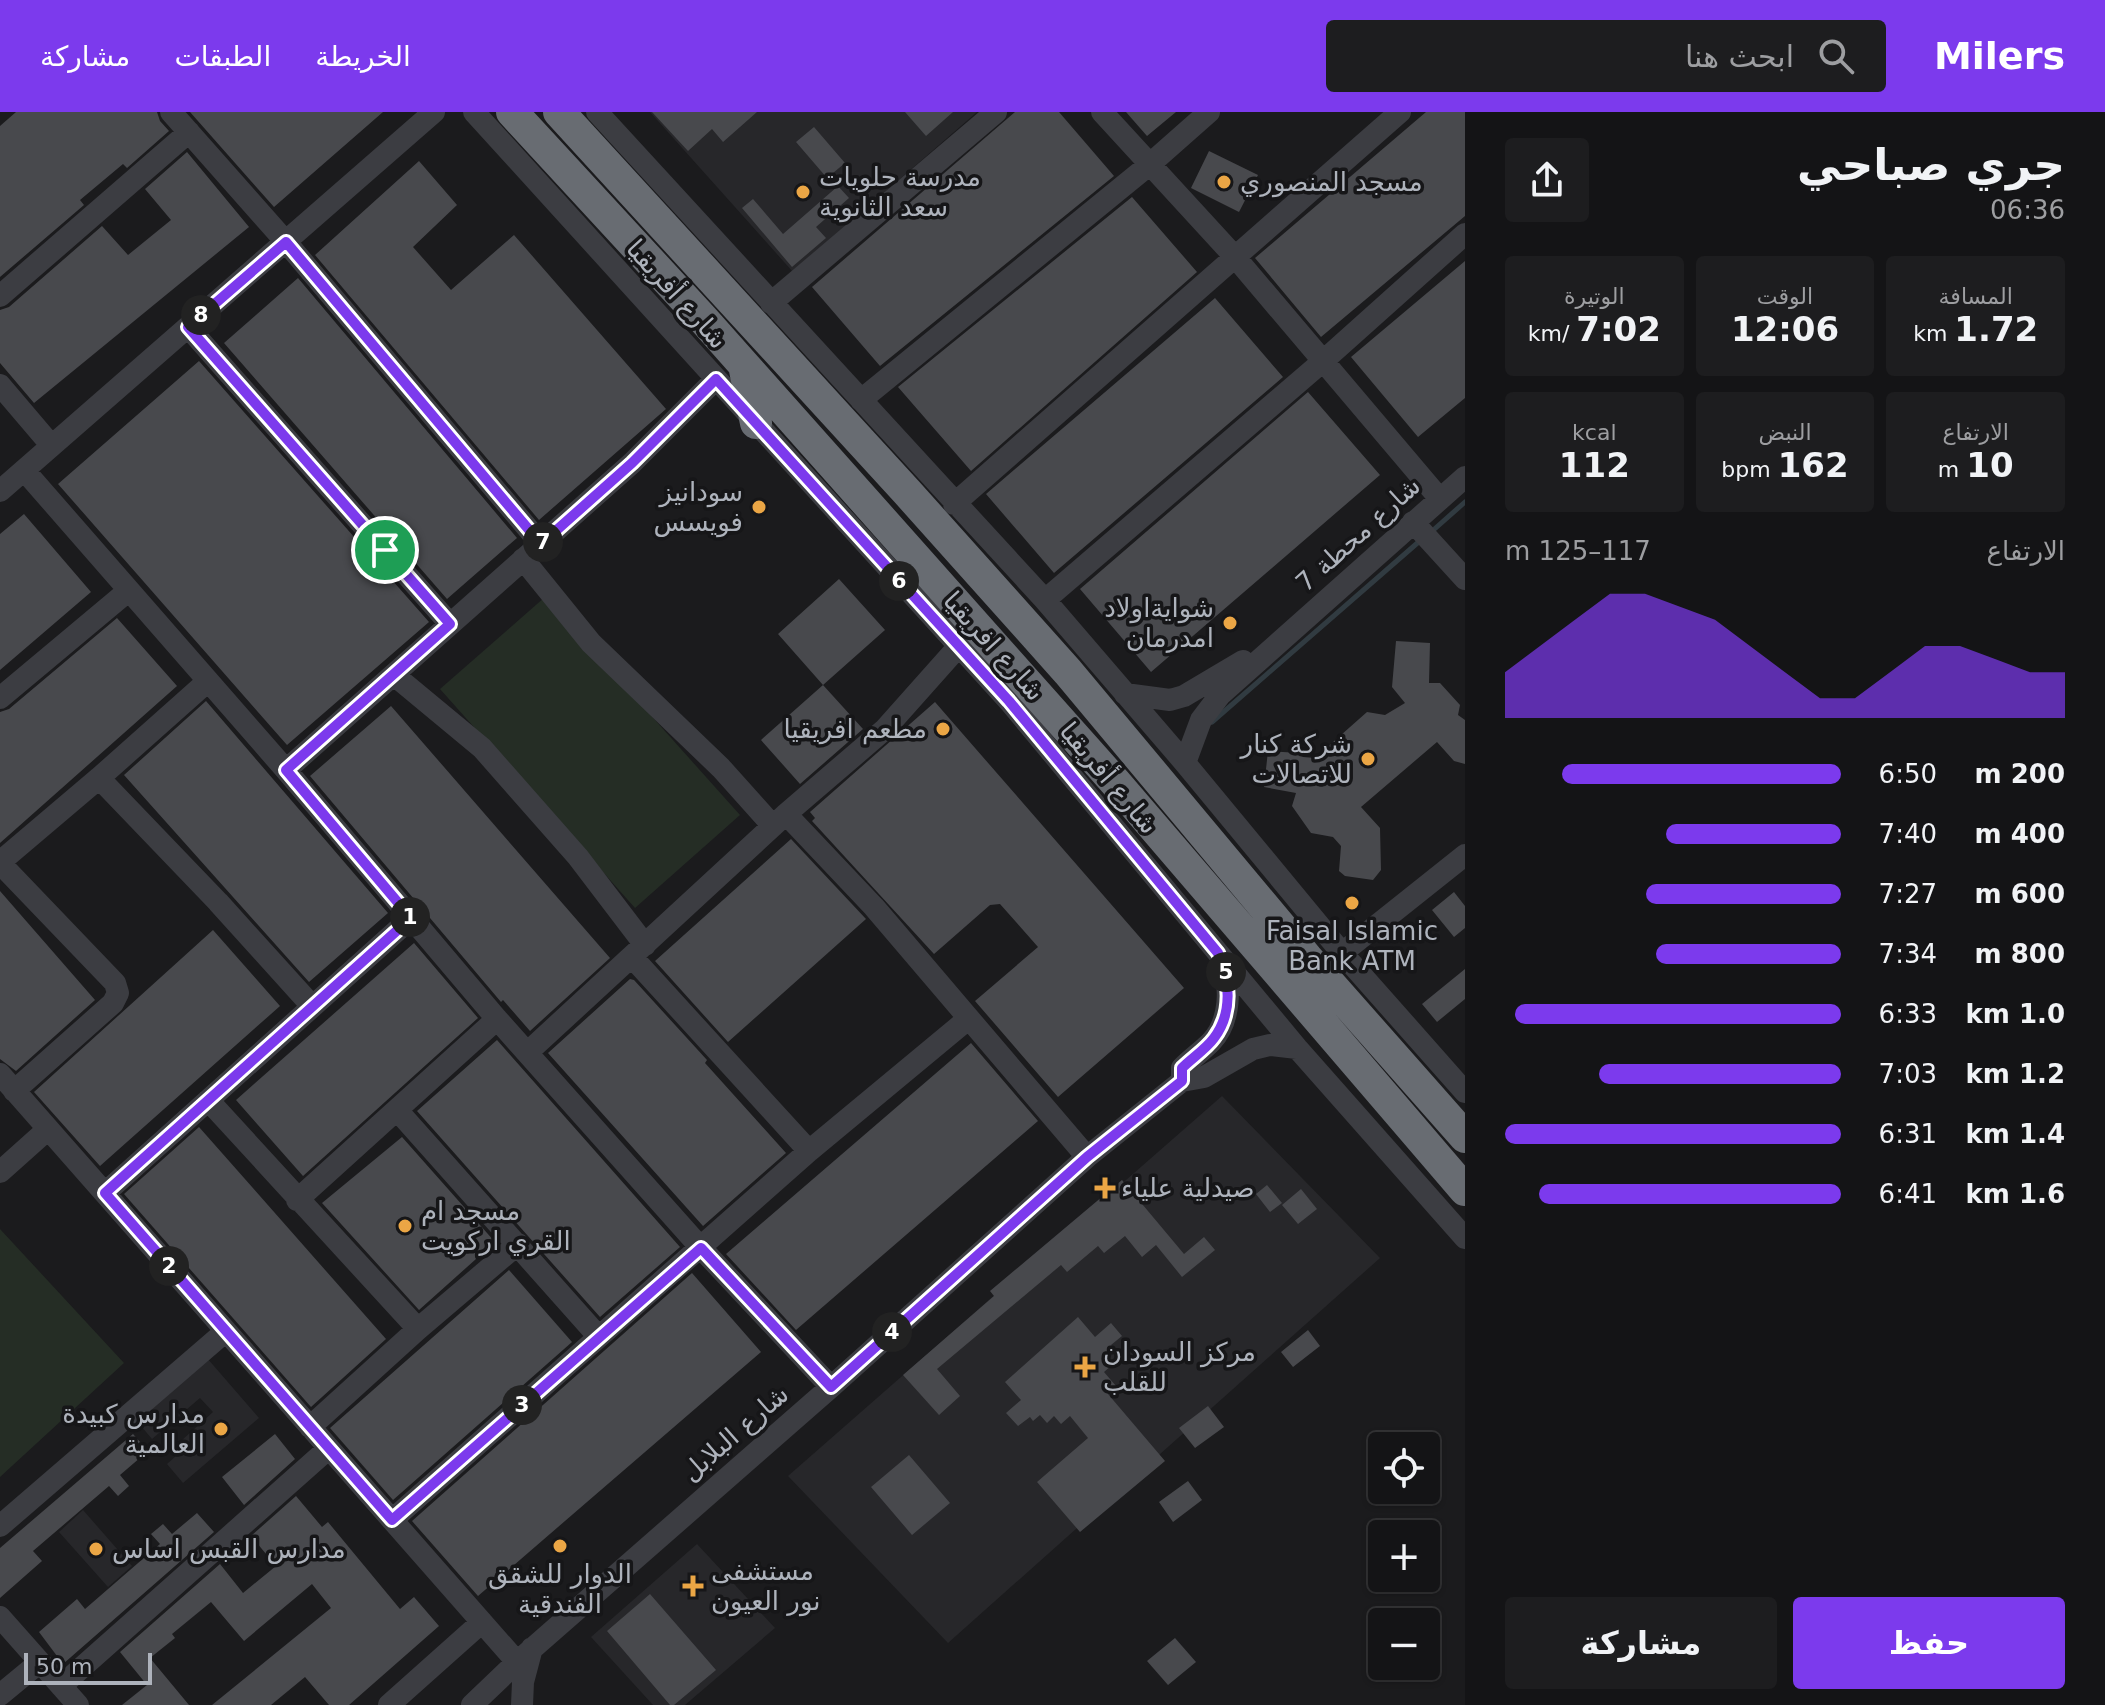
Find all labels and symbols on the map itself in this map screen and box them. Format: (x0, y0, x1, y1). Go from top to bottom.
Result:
place label: مدرسة حلويات سعد الثانوية (819, 162, 981, 223)
place label: مسجد المنصوري (1240, 167, 1423, 198)
marker: مسجد المنصوري (1215, 173, 1233, 191)
marker: مدرسة حلويات سعد الثانوية (794, 183, 812, 201)
street label: شارع أفريقيا (620, 231, 736, 355)
pin: 8 (181, 295, 221, 335)
street label: شارع محطة 7 (1290, 470, 1426, 598)
place label: سودانيز فويسس (654, 477, 743, 538)
marker: سودانيز فويسس (750, 498, 768, 516)
pin (351, 516, 419, 584)
pin: 7 (523, 522, 563, 562)
pin: 6 (879, 561, 919, 601)
street label: شارع افريقيا (937, 585, 1051, 707)
place label: شوايةاولاد امدرمان (1104, 593, 1214, 653)
marker: شوايةاولاد امدرمان (1221, 614, 1239, 632)
place label: مطعم افريقيا (783, 714, 927, 745)
street label: شارع أفريقيا (1053, 714, 1167, 840)
marker: مطعم افريقيا (934, 720, 952, 738)
place label: شركة كنار للاتصالات (1239, 729, 1352, 789)
marker: شركة كنار للاتصالات (1359, 750, 1377, 768)
marker: Faisal Islamic Bank ATM (1343, 894, 1361, 912)
pin: 1 (390, 897, 430, 937)
place label: Faisal Islamic Bank ATM (1266, 916, 1438, 976)
pin: 5 (1206, 952, 1246, 992)
place label: صيدلية علياء (1121, 1173, 1255, 1203)
marker: صيدلية علياء (1096, 1179, 1114, 1197)
place label: مسجد ام القري اركويت (421, 1196, 571, 1257)
marker: مسجد ام القري اركويت (396, 1217, 414, 1235)
pin: 2 (149, 1246, 189, 1286)
pin: 4 (872, 1312, 912, 1352)
place label: مركز السودان للقلب (1103, 1337, 1256, 1397)
marker: مركز السودان للقلب (1074, 1356, 1096, 1378)
street label: شارع البلابل (676, 1379, 794, 1487)
pin: 3 (502, 1385, 542, 1425)
place label: مدارس كبيدة العالمية (62, 1399, 205, 1459)
marker: مدارس كبيدة العالمية (212, 1420, 230, 1438)
place label: مدارس القبس اساس (112, 1534, 346, 1564)
marker: الدوار للشقق الفندقية (551, 1537, 569, 1555)
marker: مدارس القبس اساس (87, 1540, 105, 1558)
place label: مستشفى نور العيون (711, 1556, 821, 1617)
place label: الدوار للشقق الفندقية (488, 1559, 632, 1619)
marker: مستشفى نور العيون (682, 1575, 704, 1597)
scale bar (24, 1649, 152, 1685)

